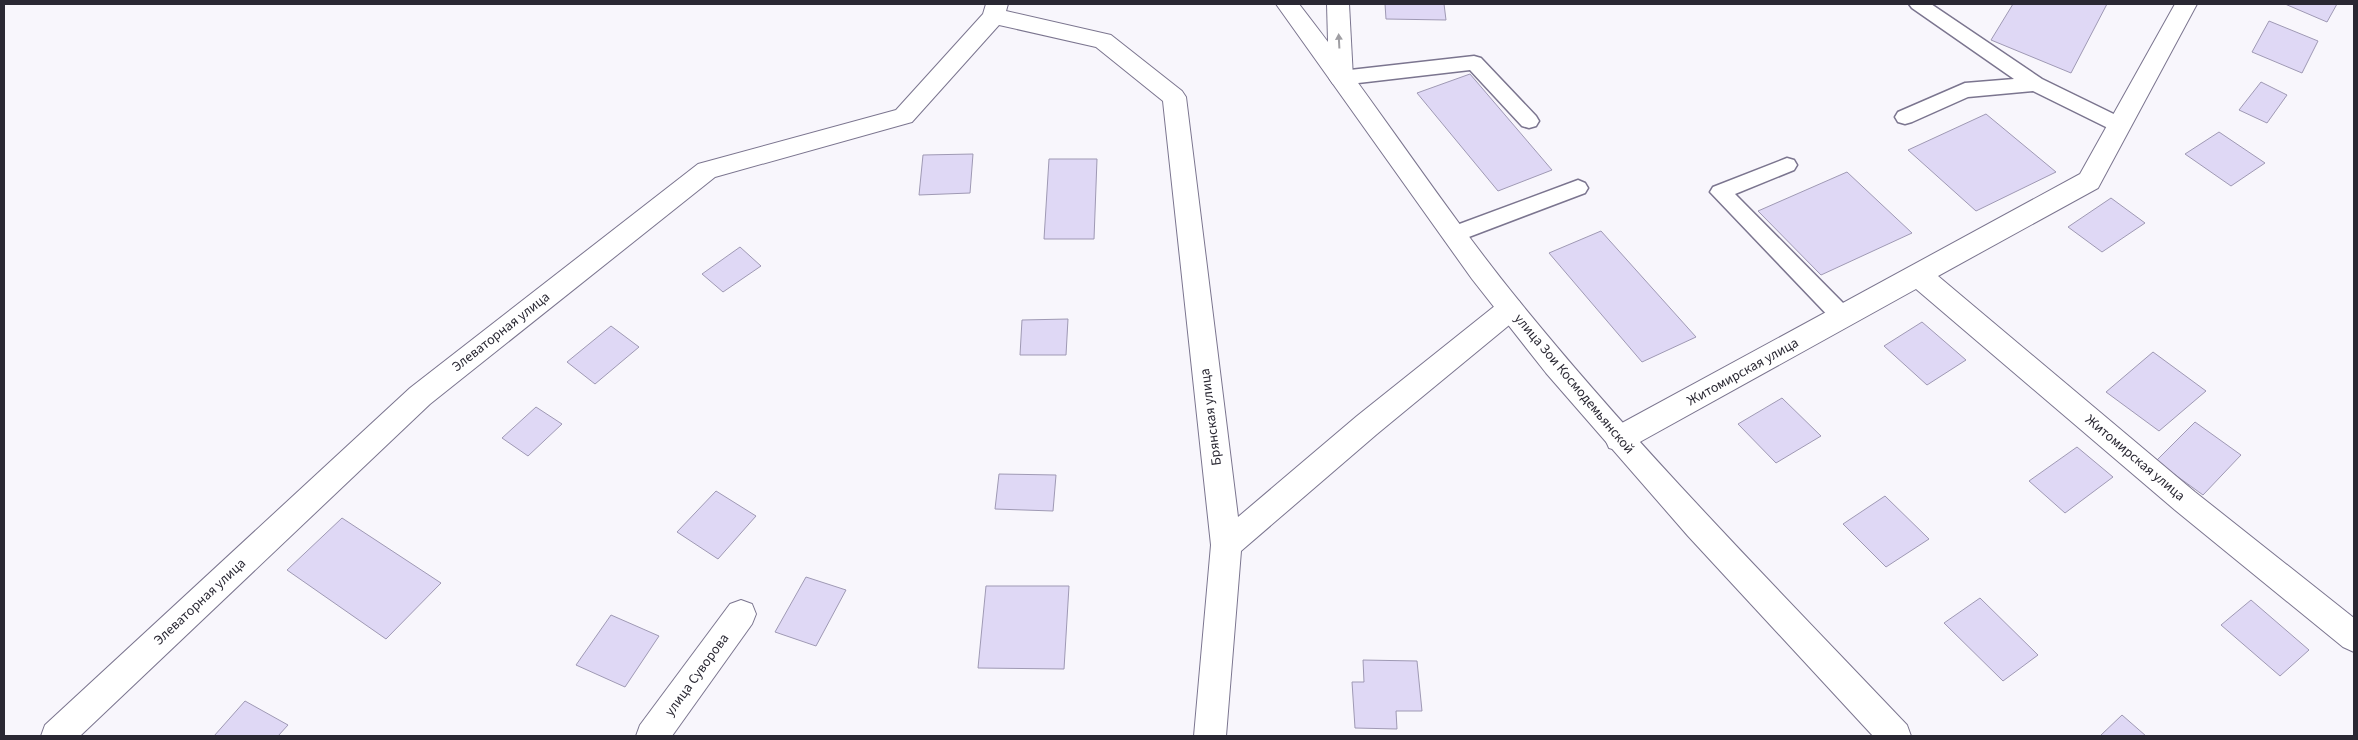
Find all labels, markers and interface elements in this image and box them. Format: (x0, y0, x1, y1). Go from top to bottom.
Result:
one-way arrow (1335, 32, 1343, 48)
street label: Элеваторная улица (448, 287, 554, 377)
street label: улица Зои Космодемьянской (1509, 310, 1639, 458)
street label: Житомирская улица (1684, 333, 1802, 411)
street label: Брянская улица (1195, 367, 1227, 467)
street label: Житомирская улица (2081, 410, 2189, 506)
street label: Элеваторная улица (149, 554, 251, 650)
street label: улица Суворова (660, 629, 734, 721)

